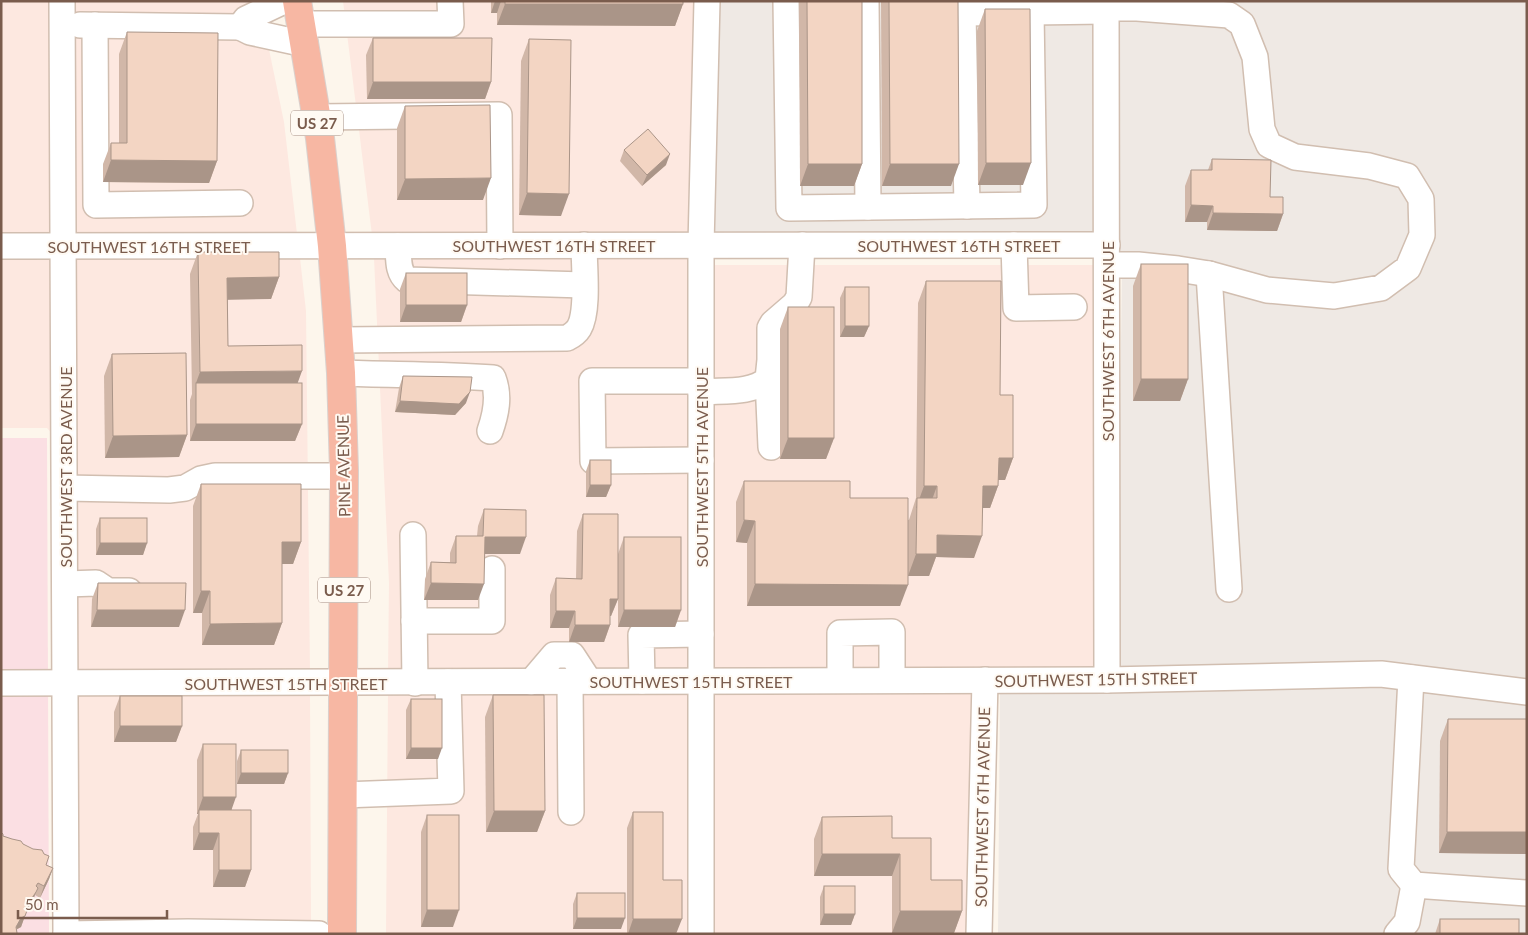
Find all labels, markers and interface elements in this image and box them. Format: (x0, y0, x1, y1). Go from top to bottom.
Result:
road number: US 27 (291, 110, 343, 136)
street label: SOUTHWEST 16TH STREET (453, 236, 656, 255)
street label: SOUTHWEST 16TH STREET (858, 236, 1061, 255)
street label: SOUTHWEST 16TH STREET (48, 237, 251, 256)
street label: SOUTHWEST 6TH AVENUE (1098, 241, 1117, 441)
street label: SOUTHWEST 3RD AVENUE (56, 367, 75, 567)
street label: SOUTHWEST 5TH AVENUE (692, 367, 711, 567)
street label: PINE AVENUE (333, 415, 353, 517)
road number: US 27 (318, 578, 370, 602)
street label: SOUTHWEST 15TH STREET (994, 668, 1198, 690)
street label: SOUTHWEST 15TH STREET (590, 672, 793, 691)
street label: SOUTHWEST 15TH STREET (185, 674, 388, 693)
street label: SOUTHWEST 6TH AVENUE (971, 707, 993, 907)
scale bar (18, 888, 166, 920)
text: 50 m (25, 895, 59, 913)

